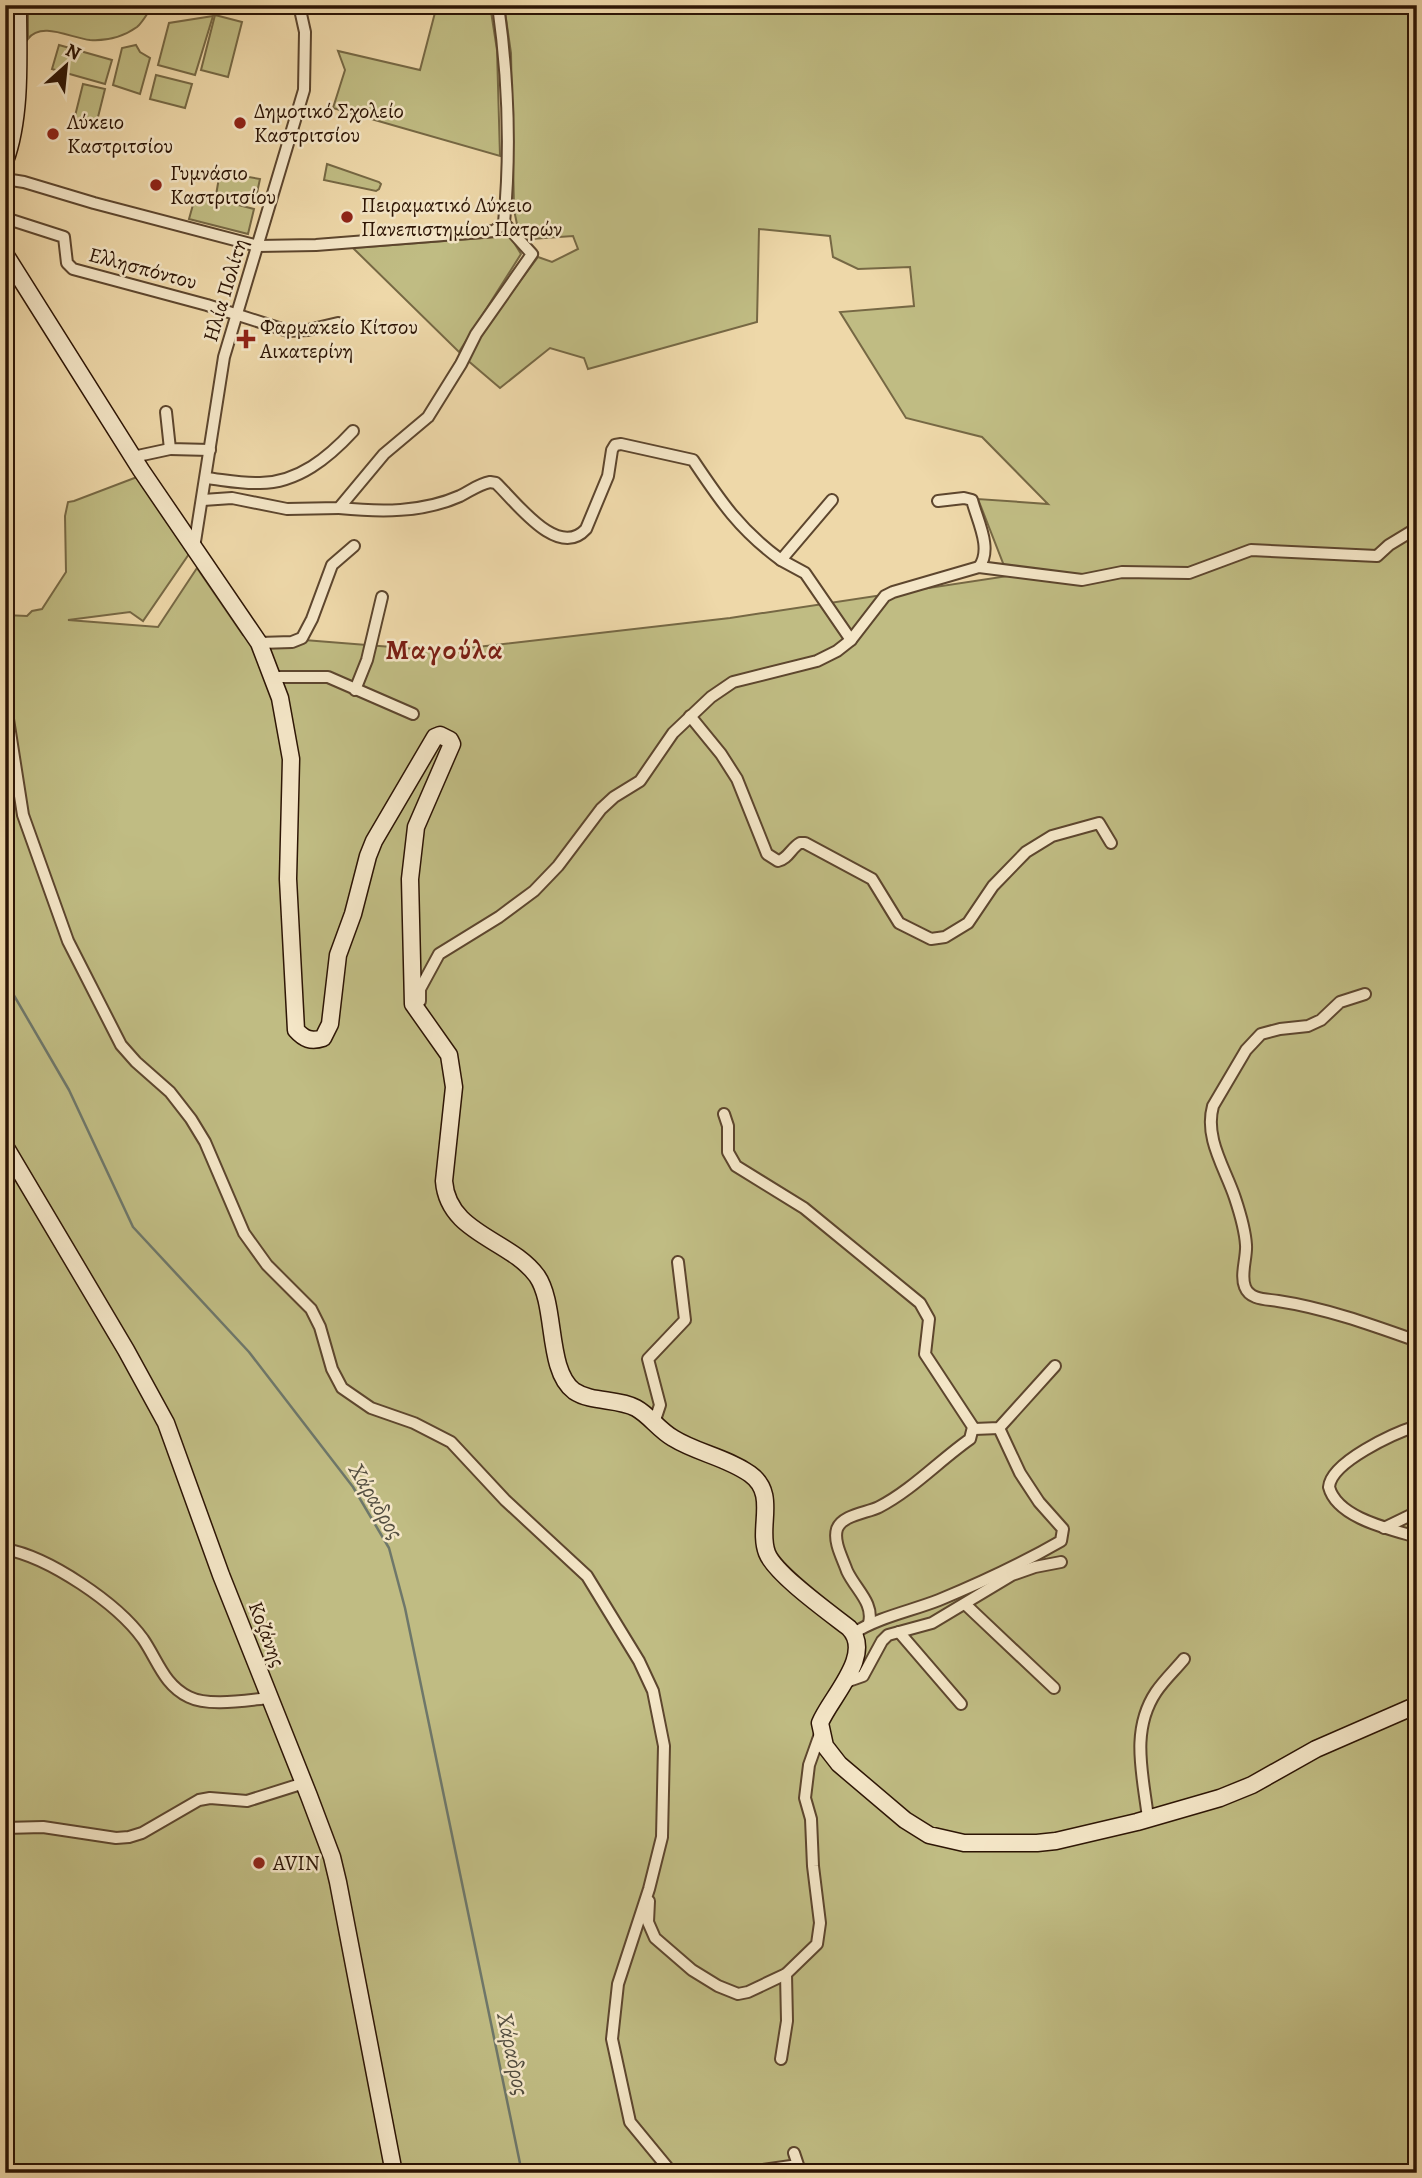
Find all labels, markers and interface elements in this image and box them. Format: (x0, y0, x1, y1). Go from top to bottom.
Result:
north arrow (32, 32, 102, 102)
text: N (61, 37, 85, 67)
place label: Δημοτικό Σχολείο Καστριτσίου (254, 97, 404, 149)
place label: Λύκειο Καστριτσίου (66, 108, 173, 160)
marker: Δημοτικό Σχολείο Καστριτσίου (232, 115, 248, 131)
marker: Λύκειο Καστριτσίου (45, 126, 61, 142)
place label: Γυμνάσιο Καστριτσίου (170, 159, 276, 211)
marker: Γυμνάσιο Καστριτσίου (148, 177, 164, 193)
place label: Πειραματικό Λύκειο Πανεπιστημίου Πατρών (361, 191, 563, 243)
marker: Πειραματικό Λύκειο Πανεπιστημίου Πατρών (339, 209, 355, 225)
street label: Ηλία Πολίτη (196, 235, 254, 345)
street label: Ελλησπόντου (86, 240, 200, 296)
place label: Φαρμακείο Κίτσου Αικατερίνη (259, 313, 418, 365)
marker: Φαρμακείο Κίτσου Αικατερίνη (238, 331, 254, 347)
district label: Μαγούλα (385, 631, 505, 669)
water label: Χάραδρος (341, 1456, 411, 1545)
street label: Κοζάνης (242, 1597, 292, 1671)
place label: AVIN (272, 1849, 320, 1877)
marker: AVIN (251, 1855, 267, 1871)
water label: Χάραδρος (489, 2009, 537, 2099)

